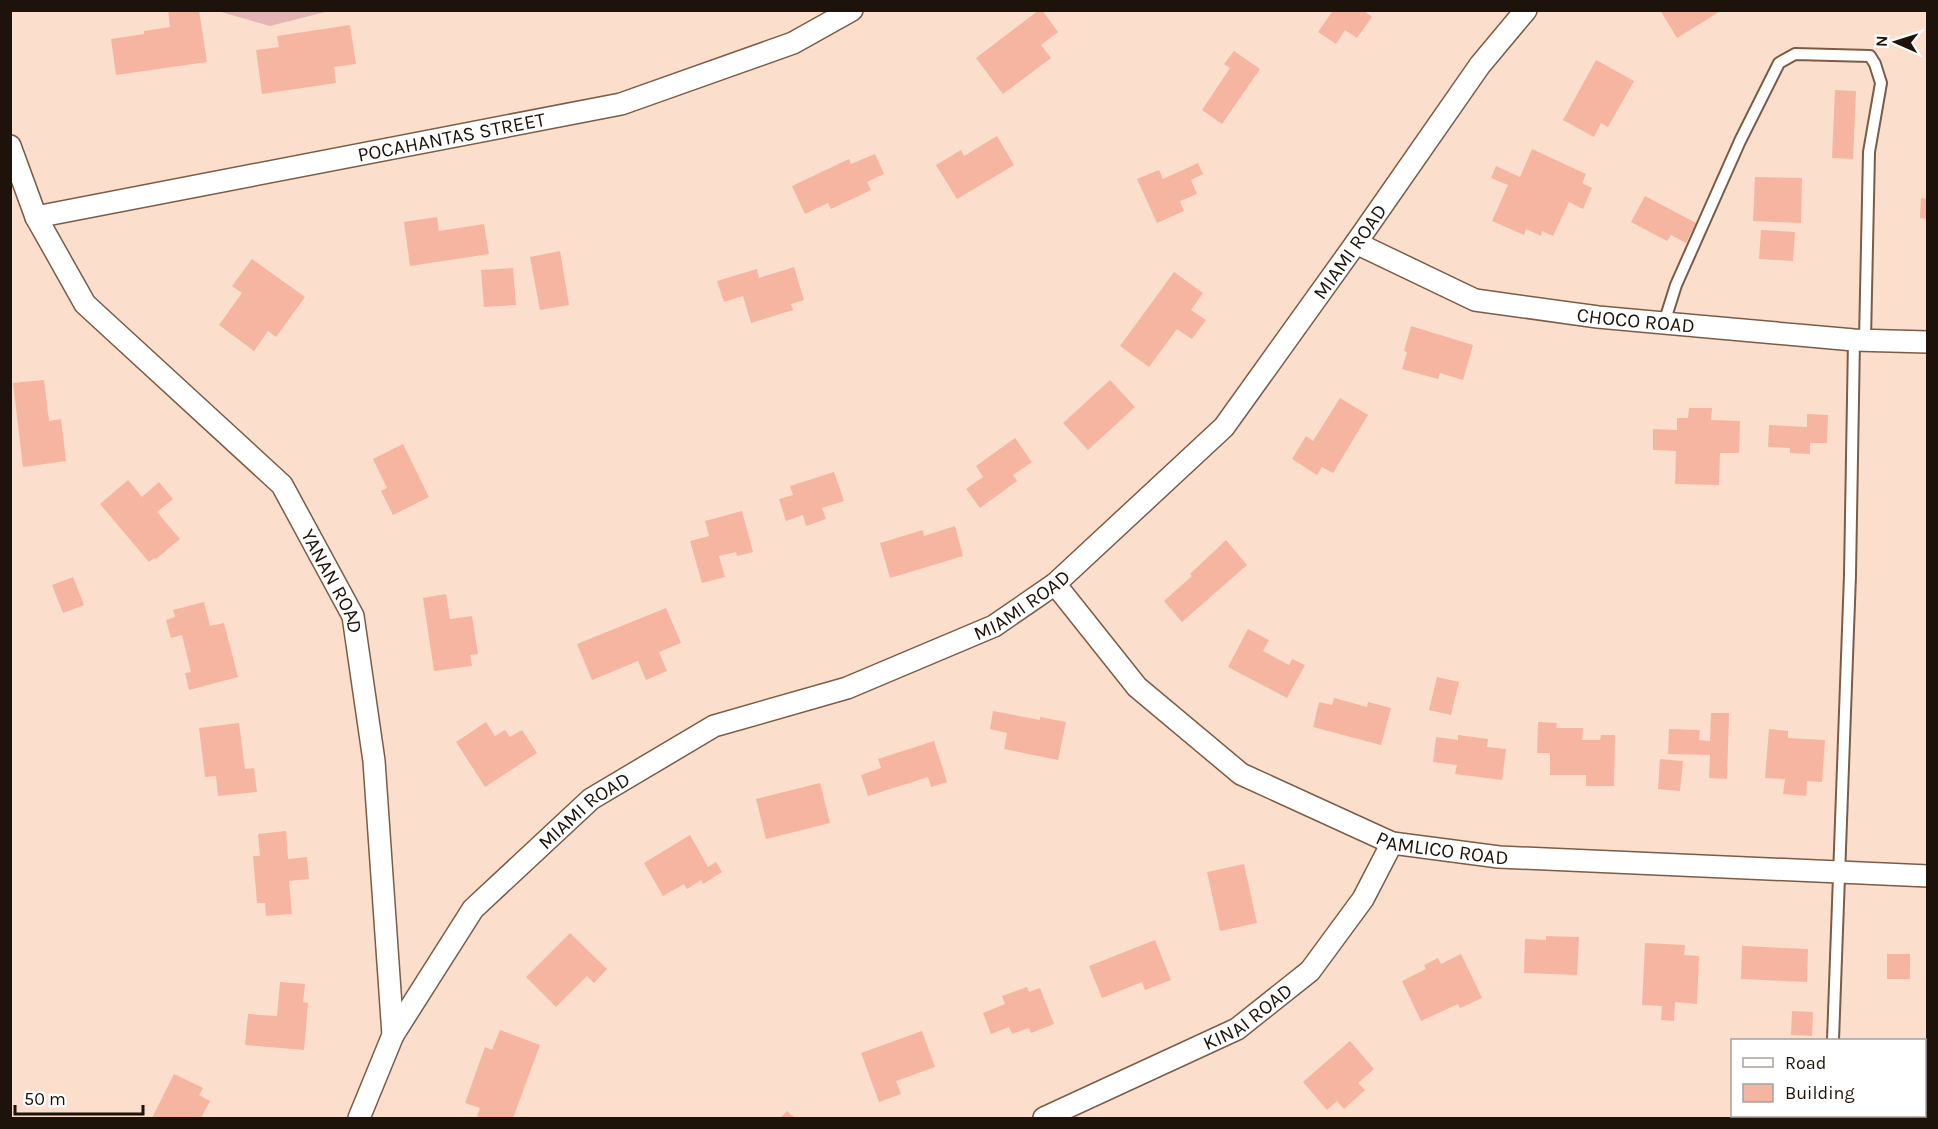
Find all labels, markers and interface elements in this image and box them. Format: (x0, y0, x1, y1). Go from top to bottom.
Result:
north arrow (1866, 12, 1926, 72)
text: N (1872, 35, 1891, 47)
street label: POCAHANTAS STREET (355, 107, 547, 166)
street label: MIAMI ROAD (1308, 200, 1391, 304)
street label: CHOCO ROAD (1575, 303, 1696, 337)
street label: YANAN ROAD (297, 525, 367, 635)
street label: MIAMI ROAD (970, 565, 1075, 645)
street label: MIAMI ROAD (533, 767, 634, 854)
street label: PAMLICO ROAD (1373, 826, 1509, 869)
street label: KINAI ROAD (1199, 978, 1297, 1055)
legend (1731, 1039, 1926, 1117)
text: Road (1785, 1052, 1826, 1074)
scale bar (15, 1078, 142, 1116)
text: Building (1785, 1082, 1855, 1104)
text: 50 m (24, 1088, 66, 1110)

